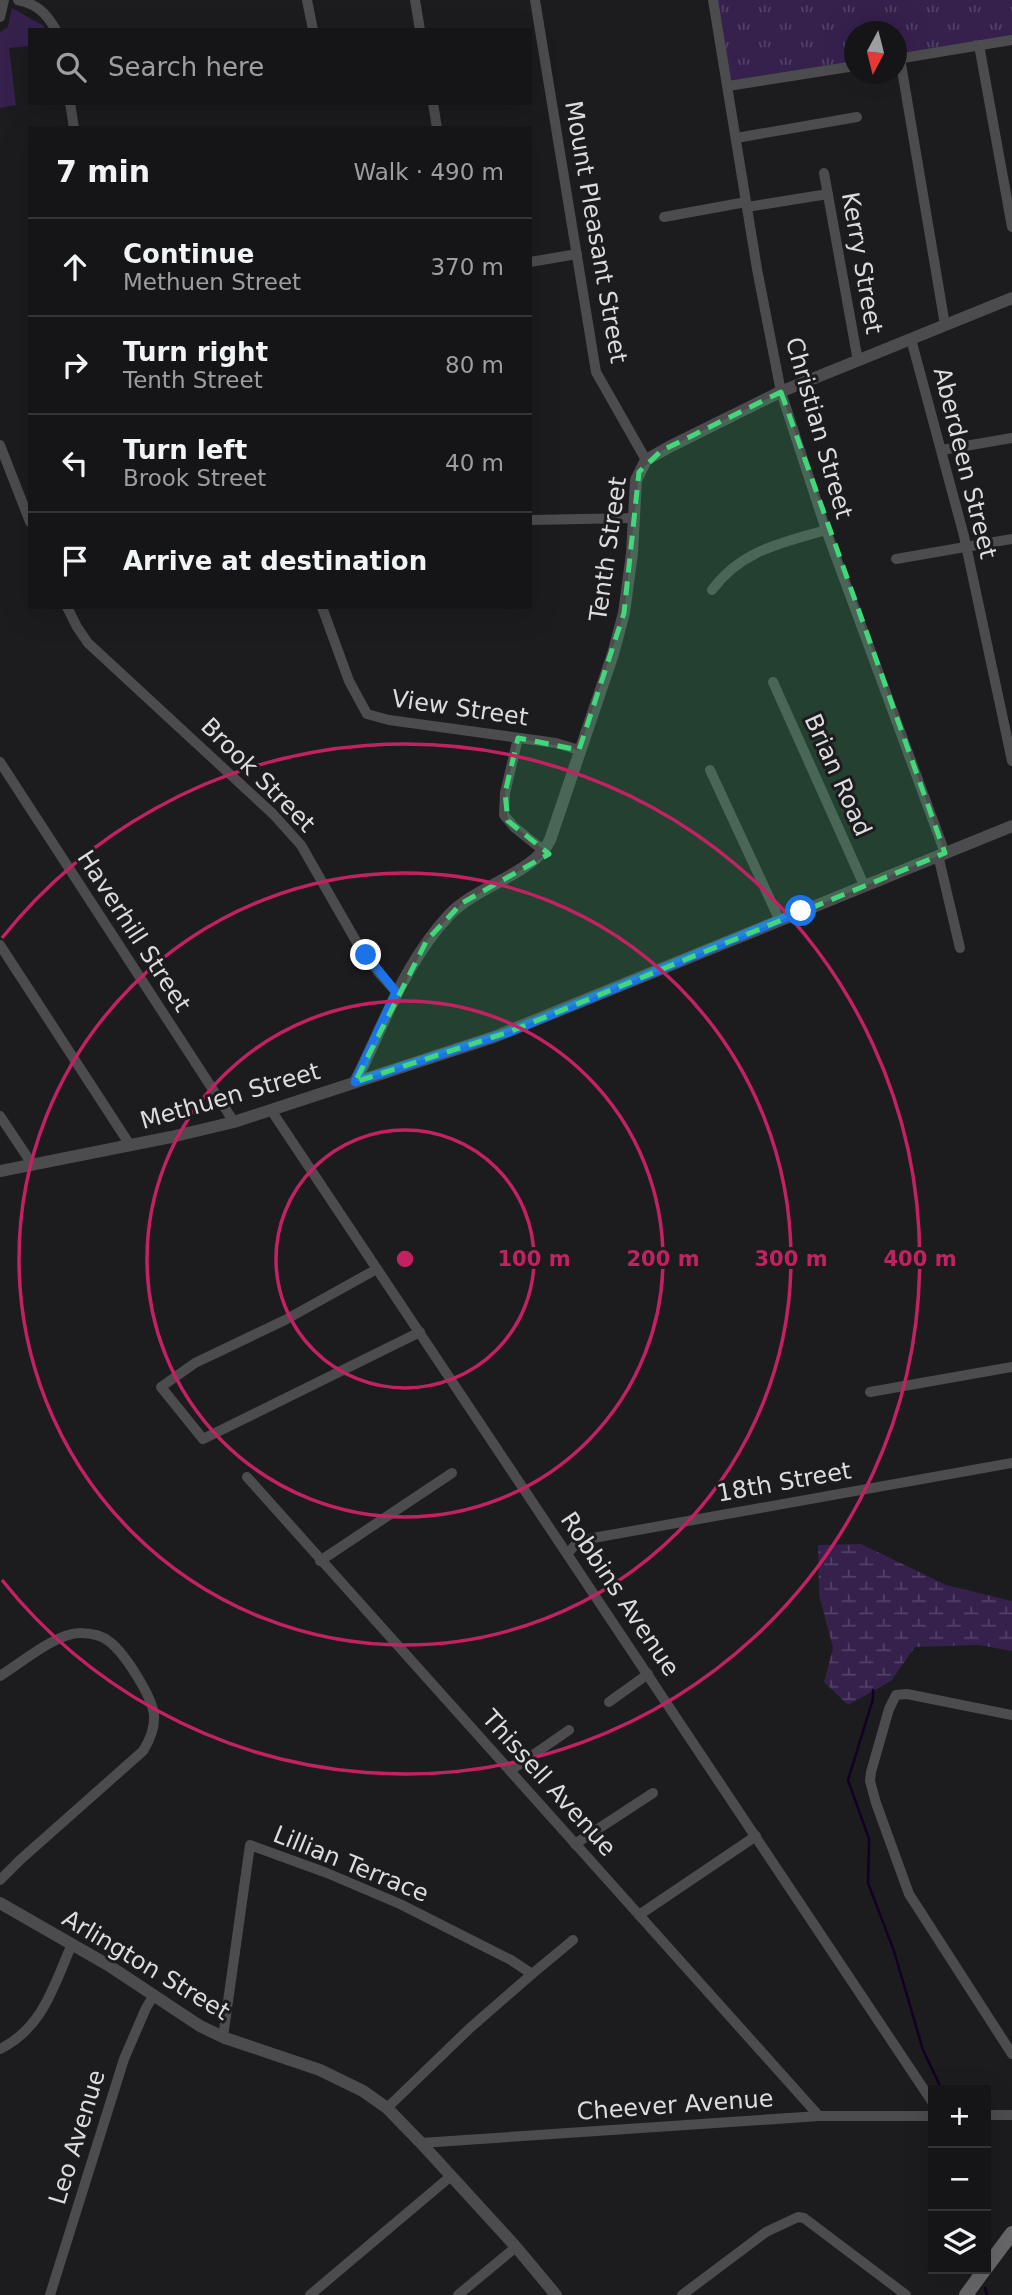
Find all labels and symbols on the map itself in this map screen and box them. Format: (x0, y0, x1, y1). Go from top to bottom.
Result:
north arrow (844, 21, 907, 84)
street label: Mount Pleasant Street (559, 99, 633, 365)
street label: Kerry Street (836, 190, 888, 336)
street label: Christian Street (780, 334, 858, 522)
street label: Aberdeen Street (928, 364, 1002, 562)
street label: Tenth Street (584, 475, 632, 624)
street label: View Street (390, 685, 530, 731)
street label: Brian Road (799, 710, 877, 840)
street label: Brook Street (195, 712, 321, 838)
street label: Haverhill Street (71, 845, 197, 1017)
route start (785, 895, 816, 926)
route end (350, 939, 381, 970)
street label: Methuen Street (137, 1057, 323, 1135)
centre of rings (393, 1247, 417, 1271)
text: 100 m (497, 1247, 571, 1271)
text: 200 m (626, 1247, 700, 1271)
text: 300 m (754, 1247, 828, 1271)
text: 400 m (883, 1247, 957, 1271)
street label: 18th Street (715, 1456, 853, 1508)
street label: Robbins Avenue (555, 1507, 685, 1681)
street label: Thissell Avenue (476, 1704, 622, 1862)
street label: Lillian Terrace (269, 1820, 433, 1908)
street label: Arlington Street (57, 1904, 235, 2026)
street label: Leo Avenue (43, 2066, 111, 2208)
street label: Cheever Avenue (576, 2084, 774, 2126)

